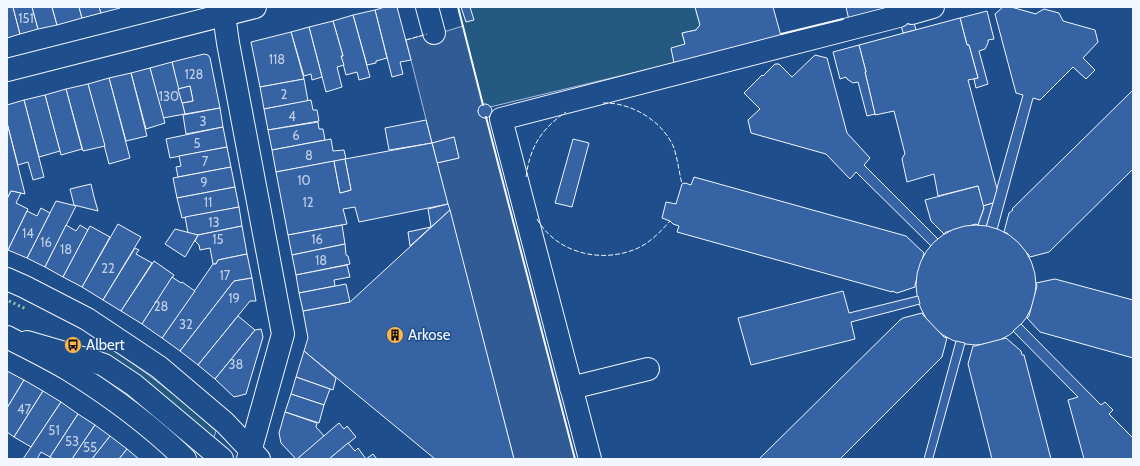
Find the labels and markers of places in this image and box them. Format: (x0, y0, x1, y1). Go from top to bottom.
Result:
building icon: Arkose (385, 325, 405, 345)
place label: Arkose (408, 326, 451, 344)
bus stop icon: Albert (63, 335, 83, 355)
place label: Albert (86, 336, 124, 354)

